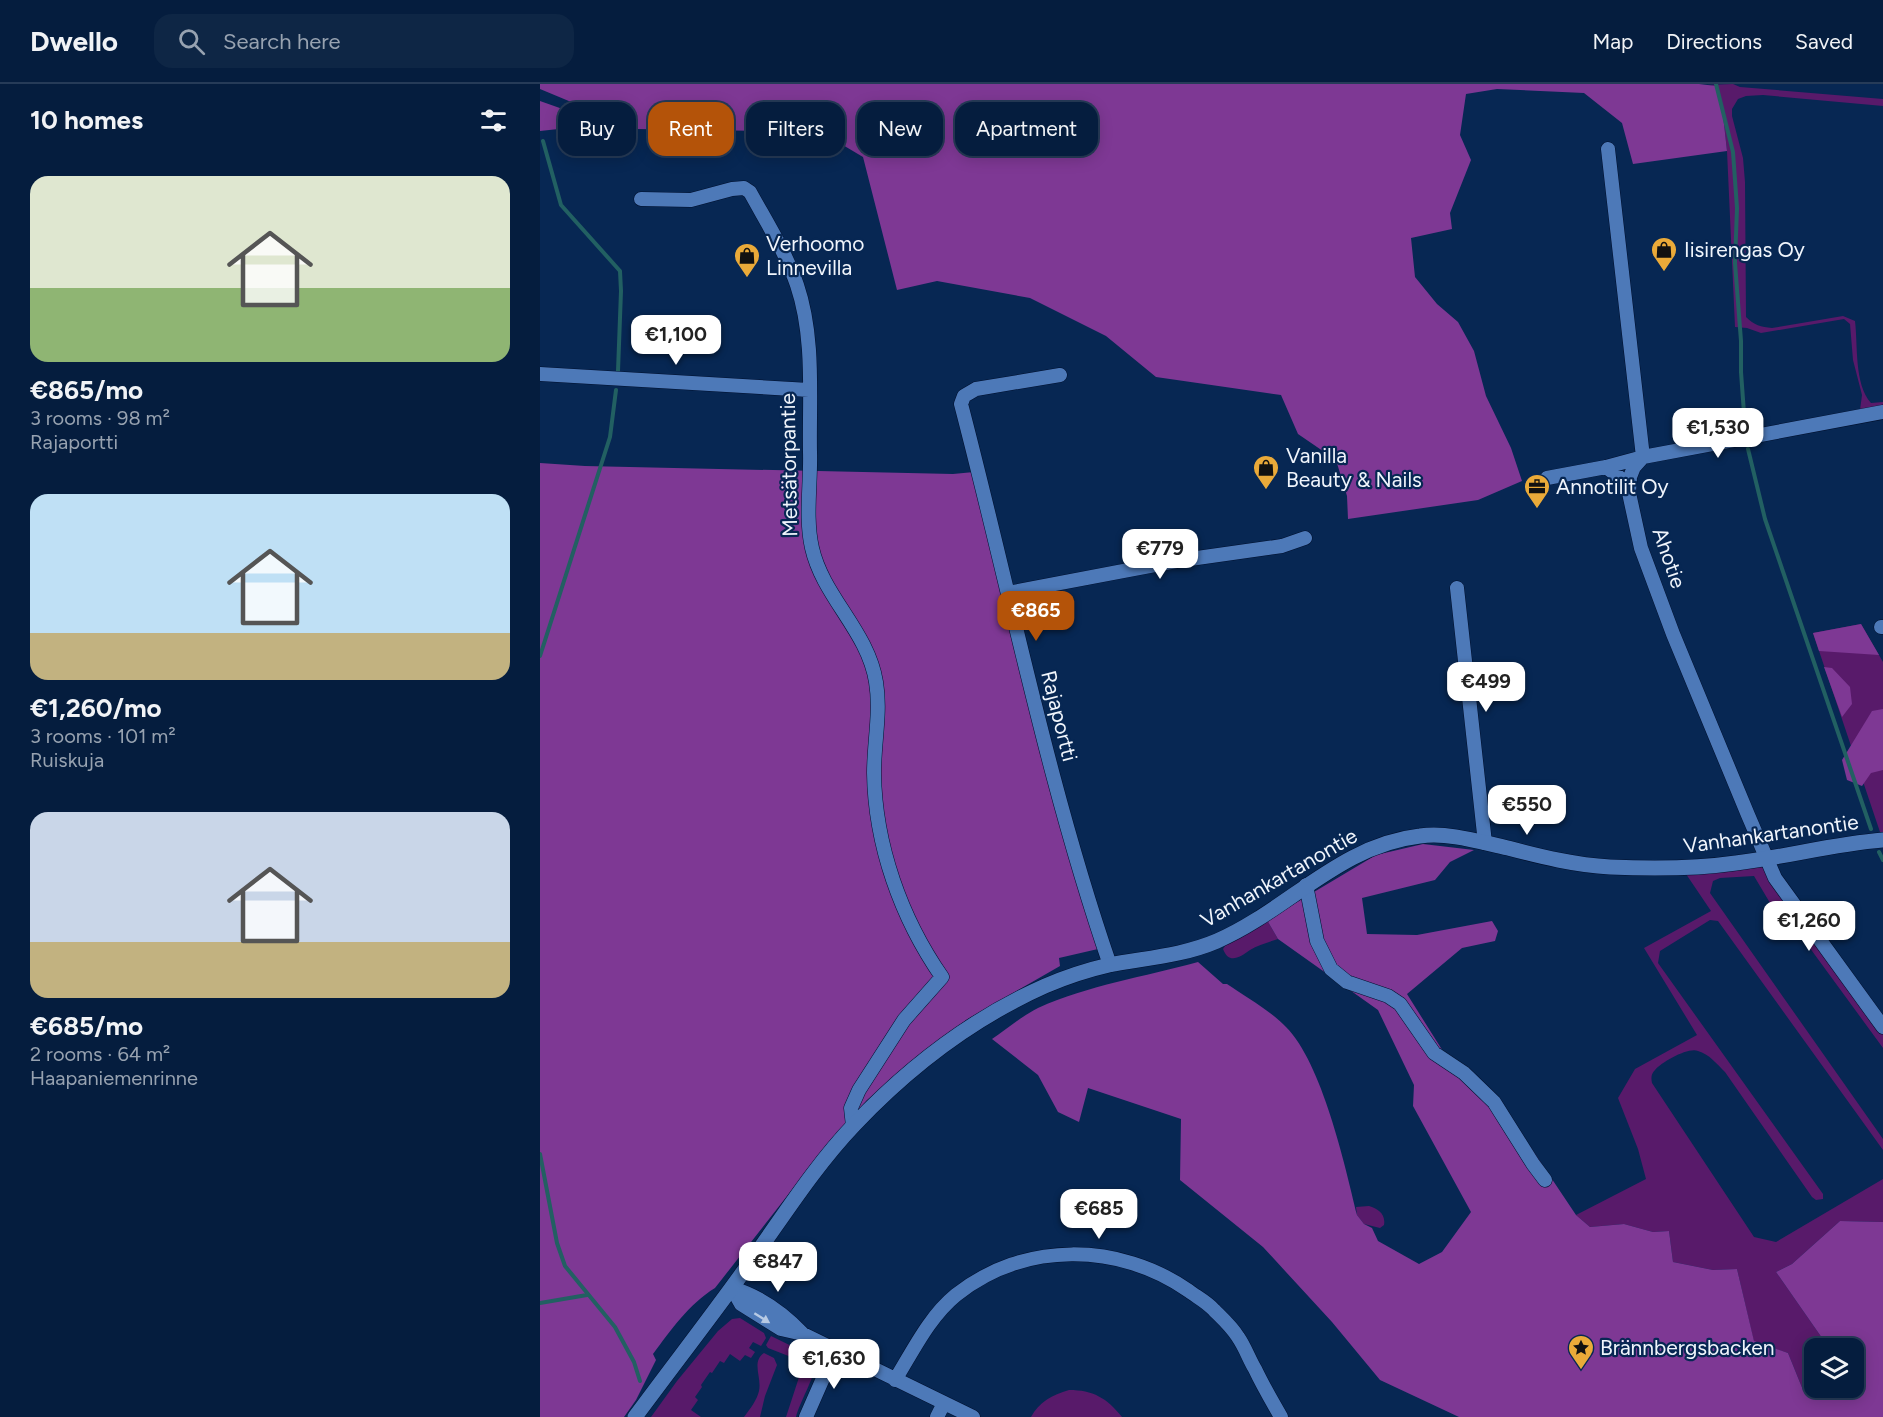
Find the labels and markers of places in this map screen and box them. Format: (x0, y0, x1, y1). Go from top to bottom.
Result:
place label: Verhoomo Linnevilla (766, 231, 864, 280)
shop icon: Iisirengas Oy (1649, 235, 1679, 273)
place label: Iisirengas Oy (1684, 237, 1805, 262)
shop icon: Verhoomo Linnevilla (732, 241, 762, 279)
pin: €1,100 (627, 315, 725, 366)
pin: €1,530 (1669, 408, 1767, 459)
place label: Vanilla Beauty & Nails (1286, 443, 1422, 492)
shop icon: Vanilla Beauty & Nails (1251, 453, 1281, 491)
office icon: Annotilit Oy (1522, 472, 1552, 510)
place label: Annotilit Oy (1556, 474, 1669, 499)
pin: €779 (1124, 529, 1196, 580)
pin: €865 (1000, 591, 1072, 642)
pin: €499 (1450, 662, 1522, 713)
pin: €550 (1491, 785, 1563, 836)
pin: €1,260 (1760, 901, 1858, 952)
pin: €685 (1063, 1189, 1135, 1240)
pin: €847 (742, 1242, 814, 1293)
place icon: Brännbergsbacken (1566, 1333, 1596, 1371)
place label: Brännbergsbacken (1600, 1335, 1775, 1360)
pin: €1,630 (785, 1339, 883, 1390)

